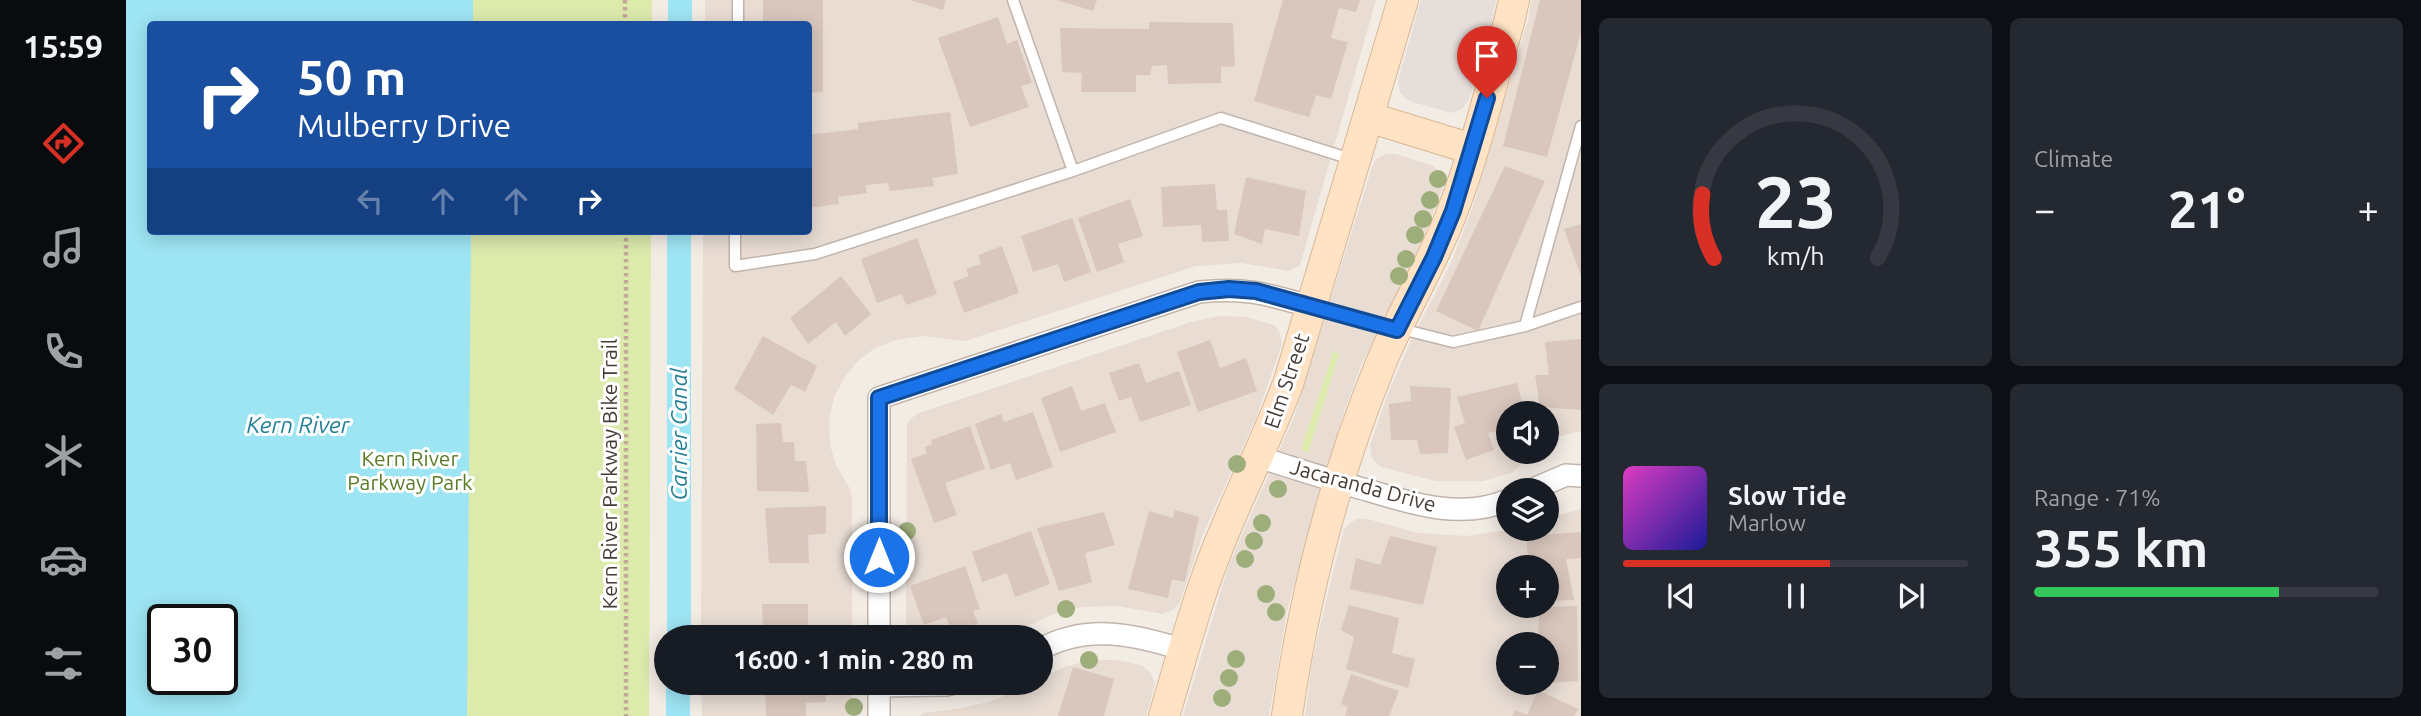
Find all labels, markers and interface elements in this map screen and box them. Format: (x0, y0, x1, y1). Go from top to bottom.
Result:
pin (1457, 26, 1517, 98)
text: 15:59 (23, 28, 103, 64)
icon: arrive (1468, 37, 1506, 75)
icon: right (182, 49, 273, 140)
text: 50 m (297, 49, 406, 104)
text: Mulberry Drive (297, 107, 511, 143)
icon: directions (39, 119, 88, 168)
text: Climate (2034, 146, 2113, 171)
text: 23 (1754, 160, 1837, 242)
text: 21° (2168, 180, 2245, 238)
icon: left (351, 182, 389, 220)
icon: ahead (424, 182, 462, 220)
icon: ahead (497, 182, 535, 220)
icon: right (570, 182, 608, 220)
text: − (2034, 188, 2055, 230)
text: + (2358, 188, 2379, 230)
icon: music (39, 223, 88, 272)
text: km/h (1767, 242, 1824, 270)
icon: phone (39, 327, 88, 376)
street label: Elm Street (1259, 330, 1313, 431)
street label: Kern River Parkway Bike Trail (597, 339, 621, 609)
water label: Carrier Canal (666, 367, 691, 501)
map controls (1496, 401, 1559, 695)
button: sound (1496, 401, 1559, 464)
water label: Kern River (247, 412, 351, 437)
icon: climate (39, 431, 88, 480)
park label: Kern River Parkway Park (347, 446, 473, 494)
street label: Jacaranda Drive (1288, 454, 1439, 516)
button: layers (1496, 478, 1559, 541)
text: Slow Tide (1728, 481, 1847, 510)
text: Range · 71% (2034, 485, 2161, 510)
text: Marlow (1728, 510, 1806, 535)
text: 355 km (2034, 519, 2208, 577)
position arrow (842, 520, 916, 594)
icon: car (39, 535, 88, 584)
button: + (1496, 555, 1559, 618)
icon: previous (1662, 577, 1700, 615)
icon: pause (1777, 577, 1815, 615)
icon: next (1892, 577, 1930, 615)
speed limit sign: 30 (147, 604, 238, 695)
button: − (1496, 632, 1559, 695)
icon: filters (39, 639, 88, 688)
text: 16:00 · 1 min · 280 m (733, 645, 974, 674)

